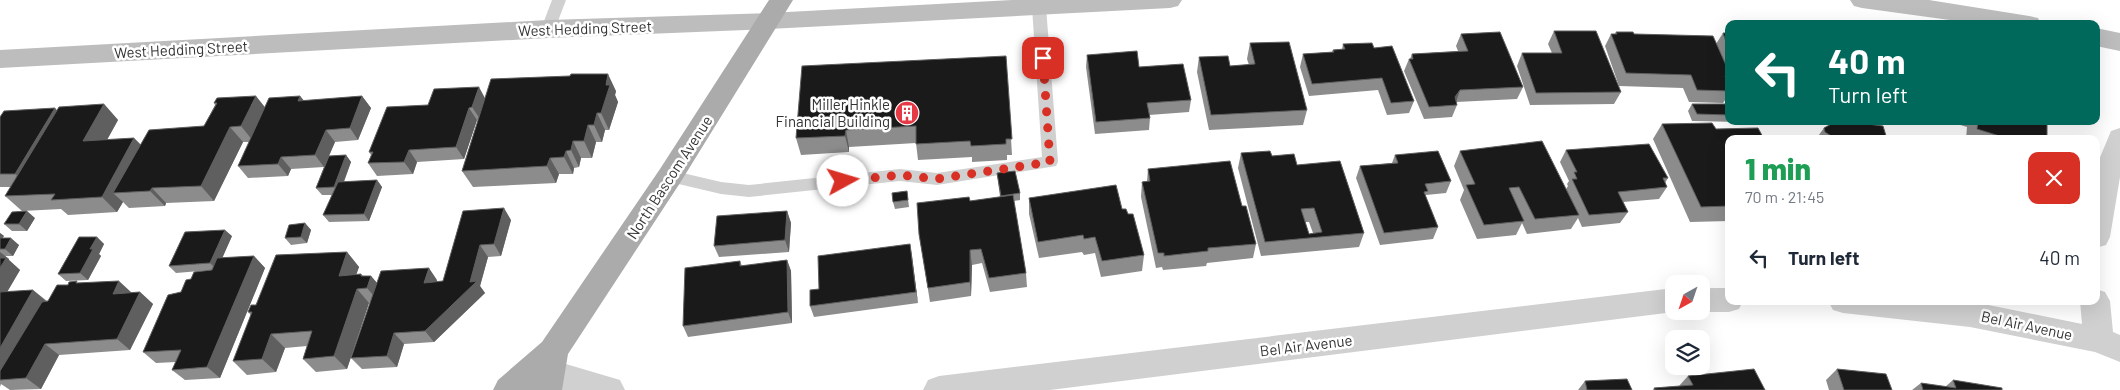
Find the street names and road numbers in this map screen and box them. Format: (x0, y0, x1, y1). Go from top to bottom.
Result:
street label: West Hedding Street (518, 17, 652, 39)
street label: West Hedding Street (114, 37, 248, 61)
street label: North Bascom Avenue (622, 112, 716, 242)
street label: Bel Air Avenue (1980, 307, 2074, 343)
street label: Bel Air Avenue (1259, 330, 1353, 360)

